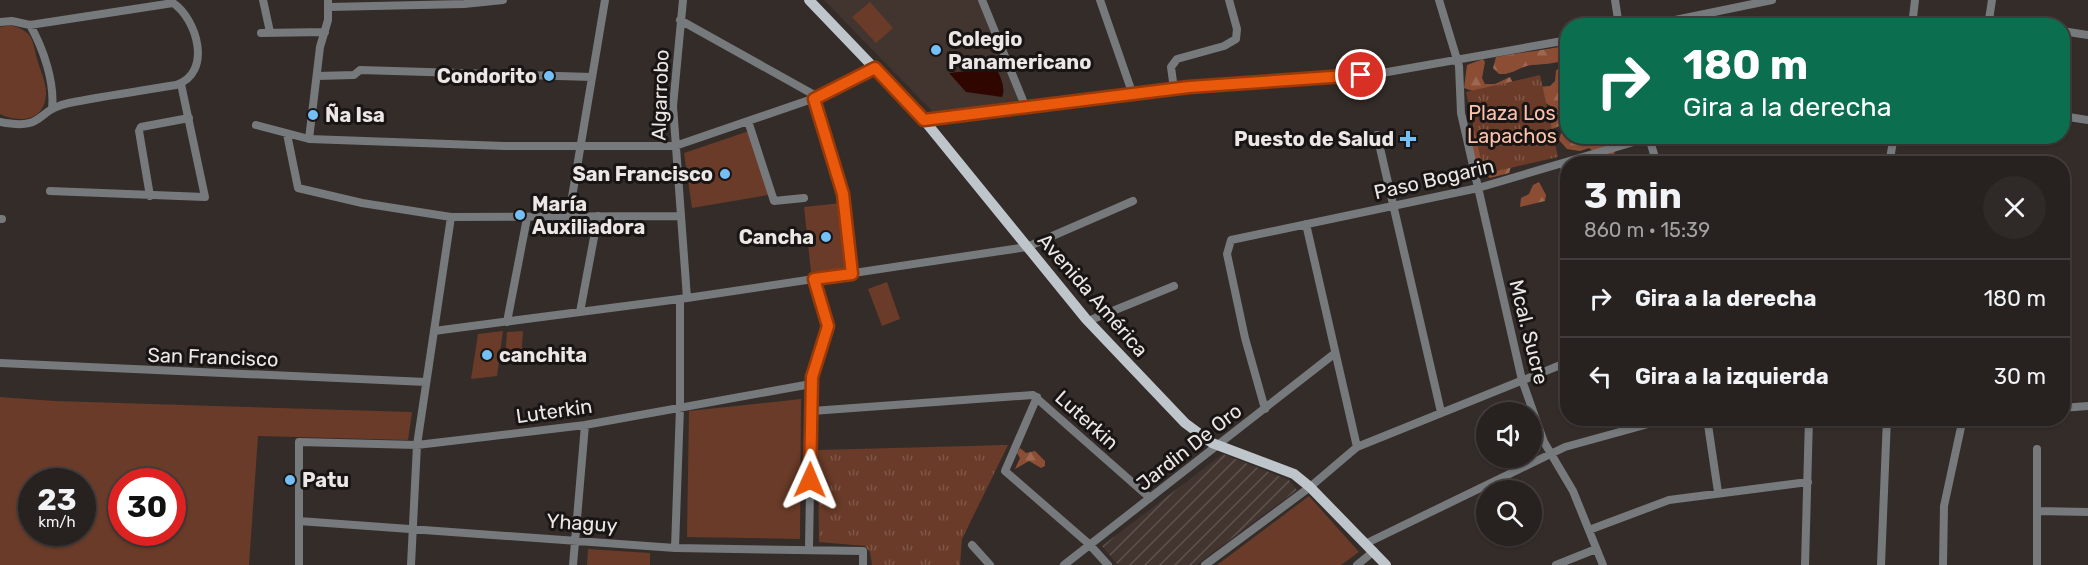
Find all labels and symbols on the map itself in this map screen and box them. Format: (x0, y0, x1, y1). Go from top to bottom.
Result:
place label: Colegio Panamericano (948, 27, 1091, 74)
marker: Colegio Panamericano (929, 43, 943, 57)
street label: Algarrobo (646, 49, 674, 141)
pin (1335, 49, 1386, 100)
place label: Condorito (437, 64, 537, 88)
marker: Condorito (542, 69, 556, 83)
park label: Plaza Los Lapachos (1467, 101, 1557, 148)
place label: Ña Isa (325, 103, 385, 127)
marker: Ña Isa (306, 108, 320, 122)
place label: Puesto de Salud (1234, 127, 1394, 151)
marker: Puesto de Salud (1399, 130, 1417, 148)
street label: Paso Bogarin (1372, 154, 1496, 204)
place label: San Francisco (572, 162, 713, 186)
marker: San Francisco (718, 167, 732, 181)
place label: María Auxiliadora (532, 192, 645, 239)
marker: María Auxiliadora (513, 208, 527, 222)
place label: Cancha (739, 225, 814, 249)
street label: Avenida América (1033, 228, 1153, 362)
marker: Cancha (819, 230, 833, 244)
street label: Mcal. Sucre (1504, 277, 1554, 387)
street label: San Francisco (147, 343, 279, 371)
place label: canchita (499, 343, 587, 367)
marker: canchita (480, 348, 494, 362)
street label: Luterkin (1050, 385, 1124, 455)
street label: Luterkin (514, 394, 594, 428)
street label: Jardin De Oro (1132, 398, 1246, 496)
position arrow (778, 448, 842, 512)
speed limit sign: 30 (108, 468, 186, 546)
place label: Patu (302, 468, 349, 492)
marker: Patu (283, 473, 297, 487)
street label: Yhaguy (546, 509, 618, 537)

